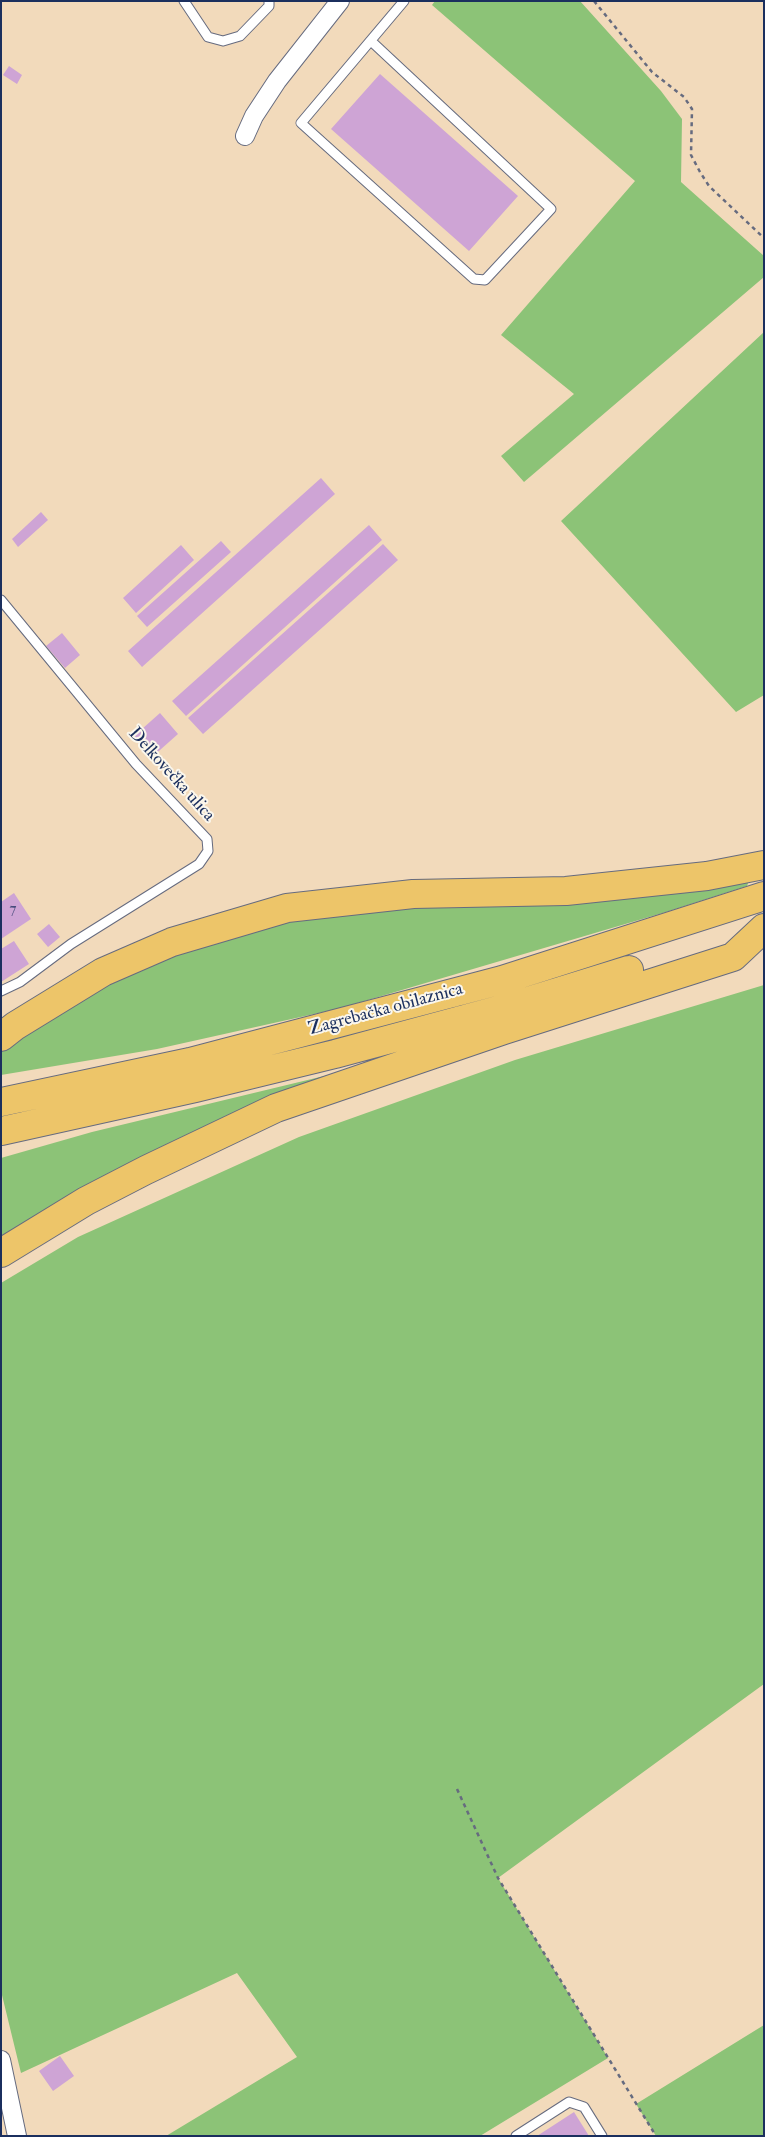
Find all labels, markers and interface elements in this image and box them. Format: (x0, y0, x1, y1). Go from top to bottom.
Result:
street label: Delkovečka ulica (123, 724, 219, 826)
house number: 7 (10, 901, 16, 919)
street label: Zagrebačka obilaznica (307, 979, 465, 1041)

